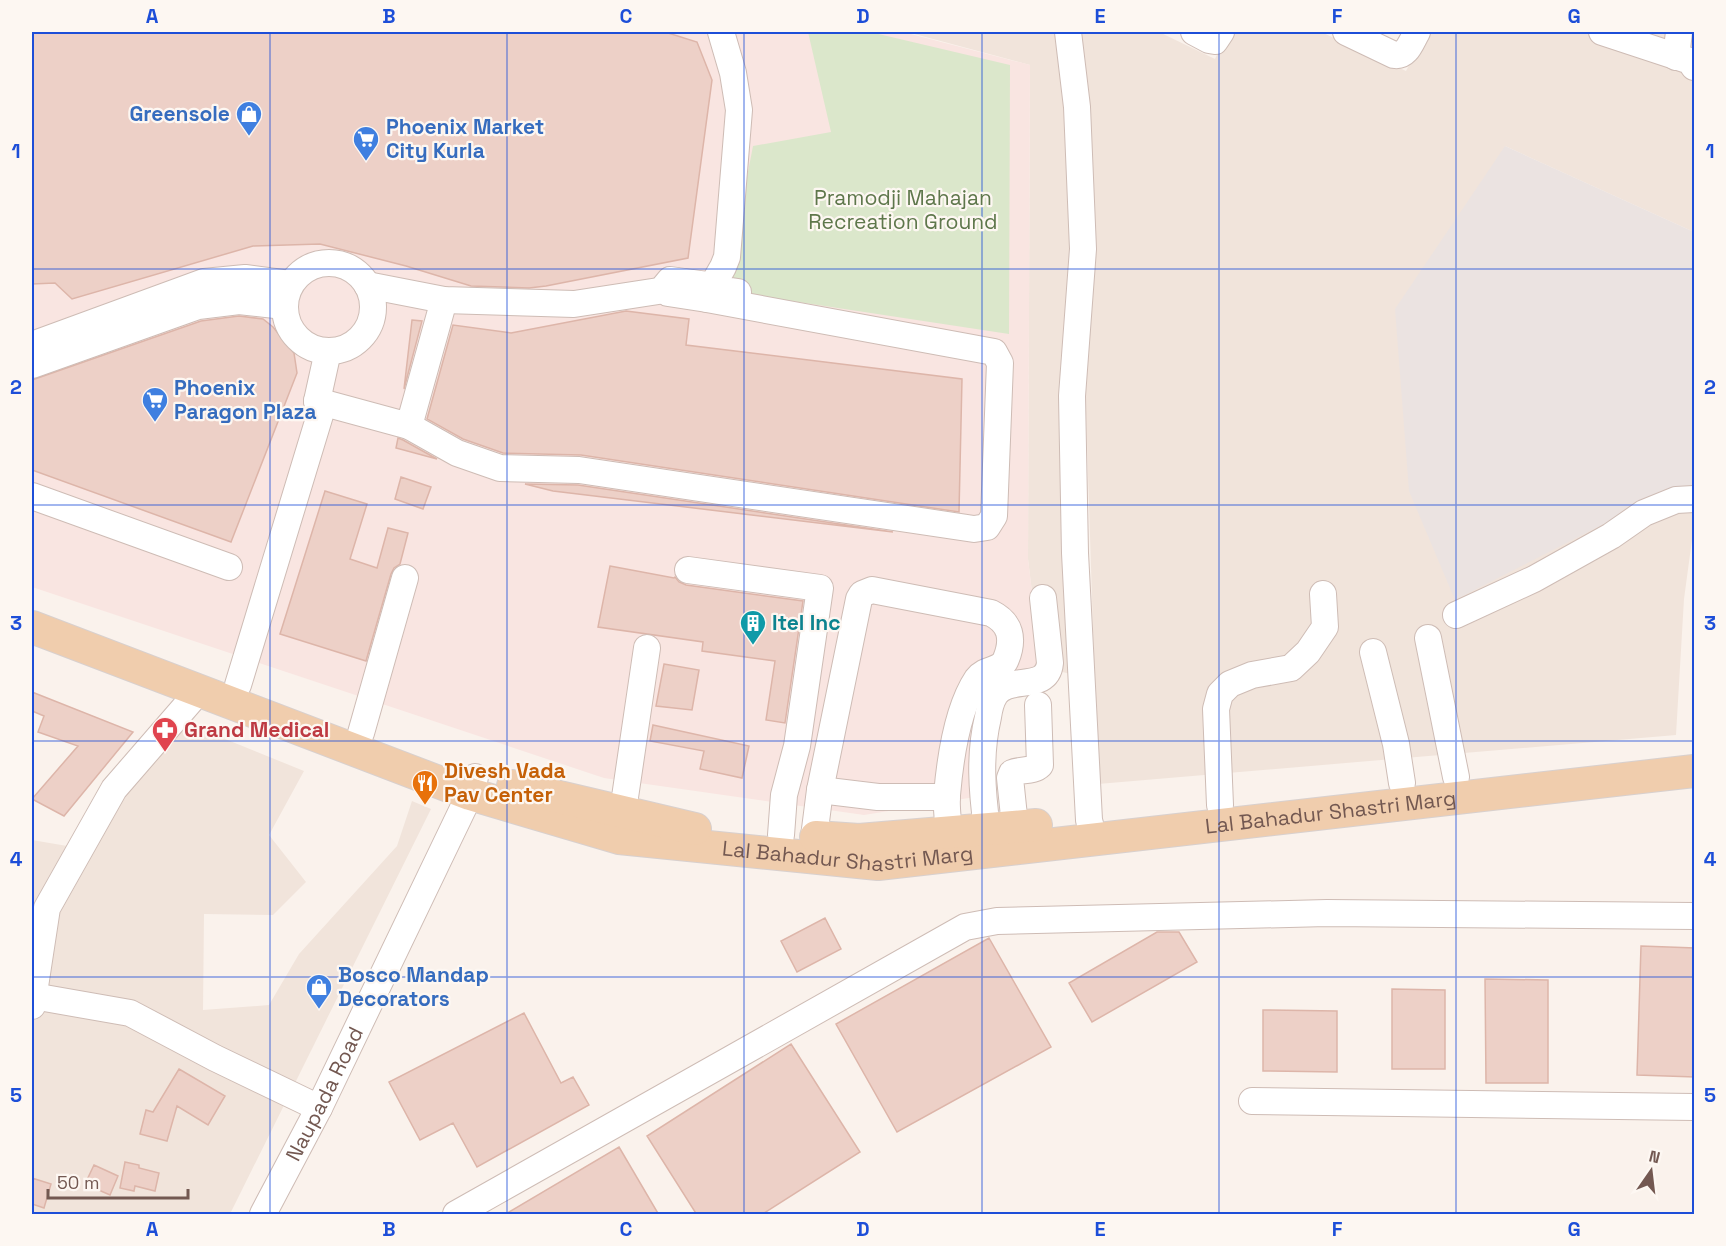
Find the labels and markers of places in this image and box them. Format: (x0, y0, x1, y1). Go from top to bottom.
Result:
shop icon: Greensole (234, 99, 264, 137)
place label: Greensole (129, 100, 230, 127)
place label: Phoenix Market City Kurla (386, 113, 544, 164)
supermarket icon: Phoenix Market City Kurla (351, 124, 381, 162)
place label: Phoenix Paragon Plaza (174, 374, 317, 425)
supermarket icon: Phoenix Paragon Plaza (140, 385, 170, 423)
building icon: Itel Inc (738, 608, 768, 646)
place label: Itel Inc (772, 609, 841, 636)
pharmacy icon: Grand Medical (150, 715, 180, 753)
place label: Grand Medical (184, 716, 329, 743)
place label: Divesh Vada Pav Center (444, 757, 566, 808)
restaurant icon: Divesh Vada Pav Center (410, 768, 440, 806)
place label: Bosco Mandap Decorators (338, 961, 489, 1012)
shop icon: Bosco Mandap Decorators (304, 972, 334, 1010)

